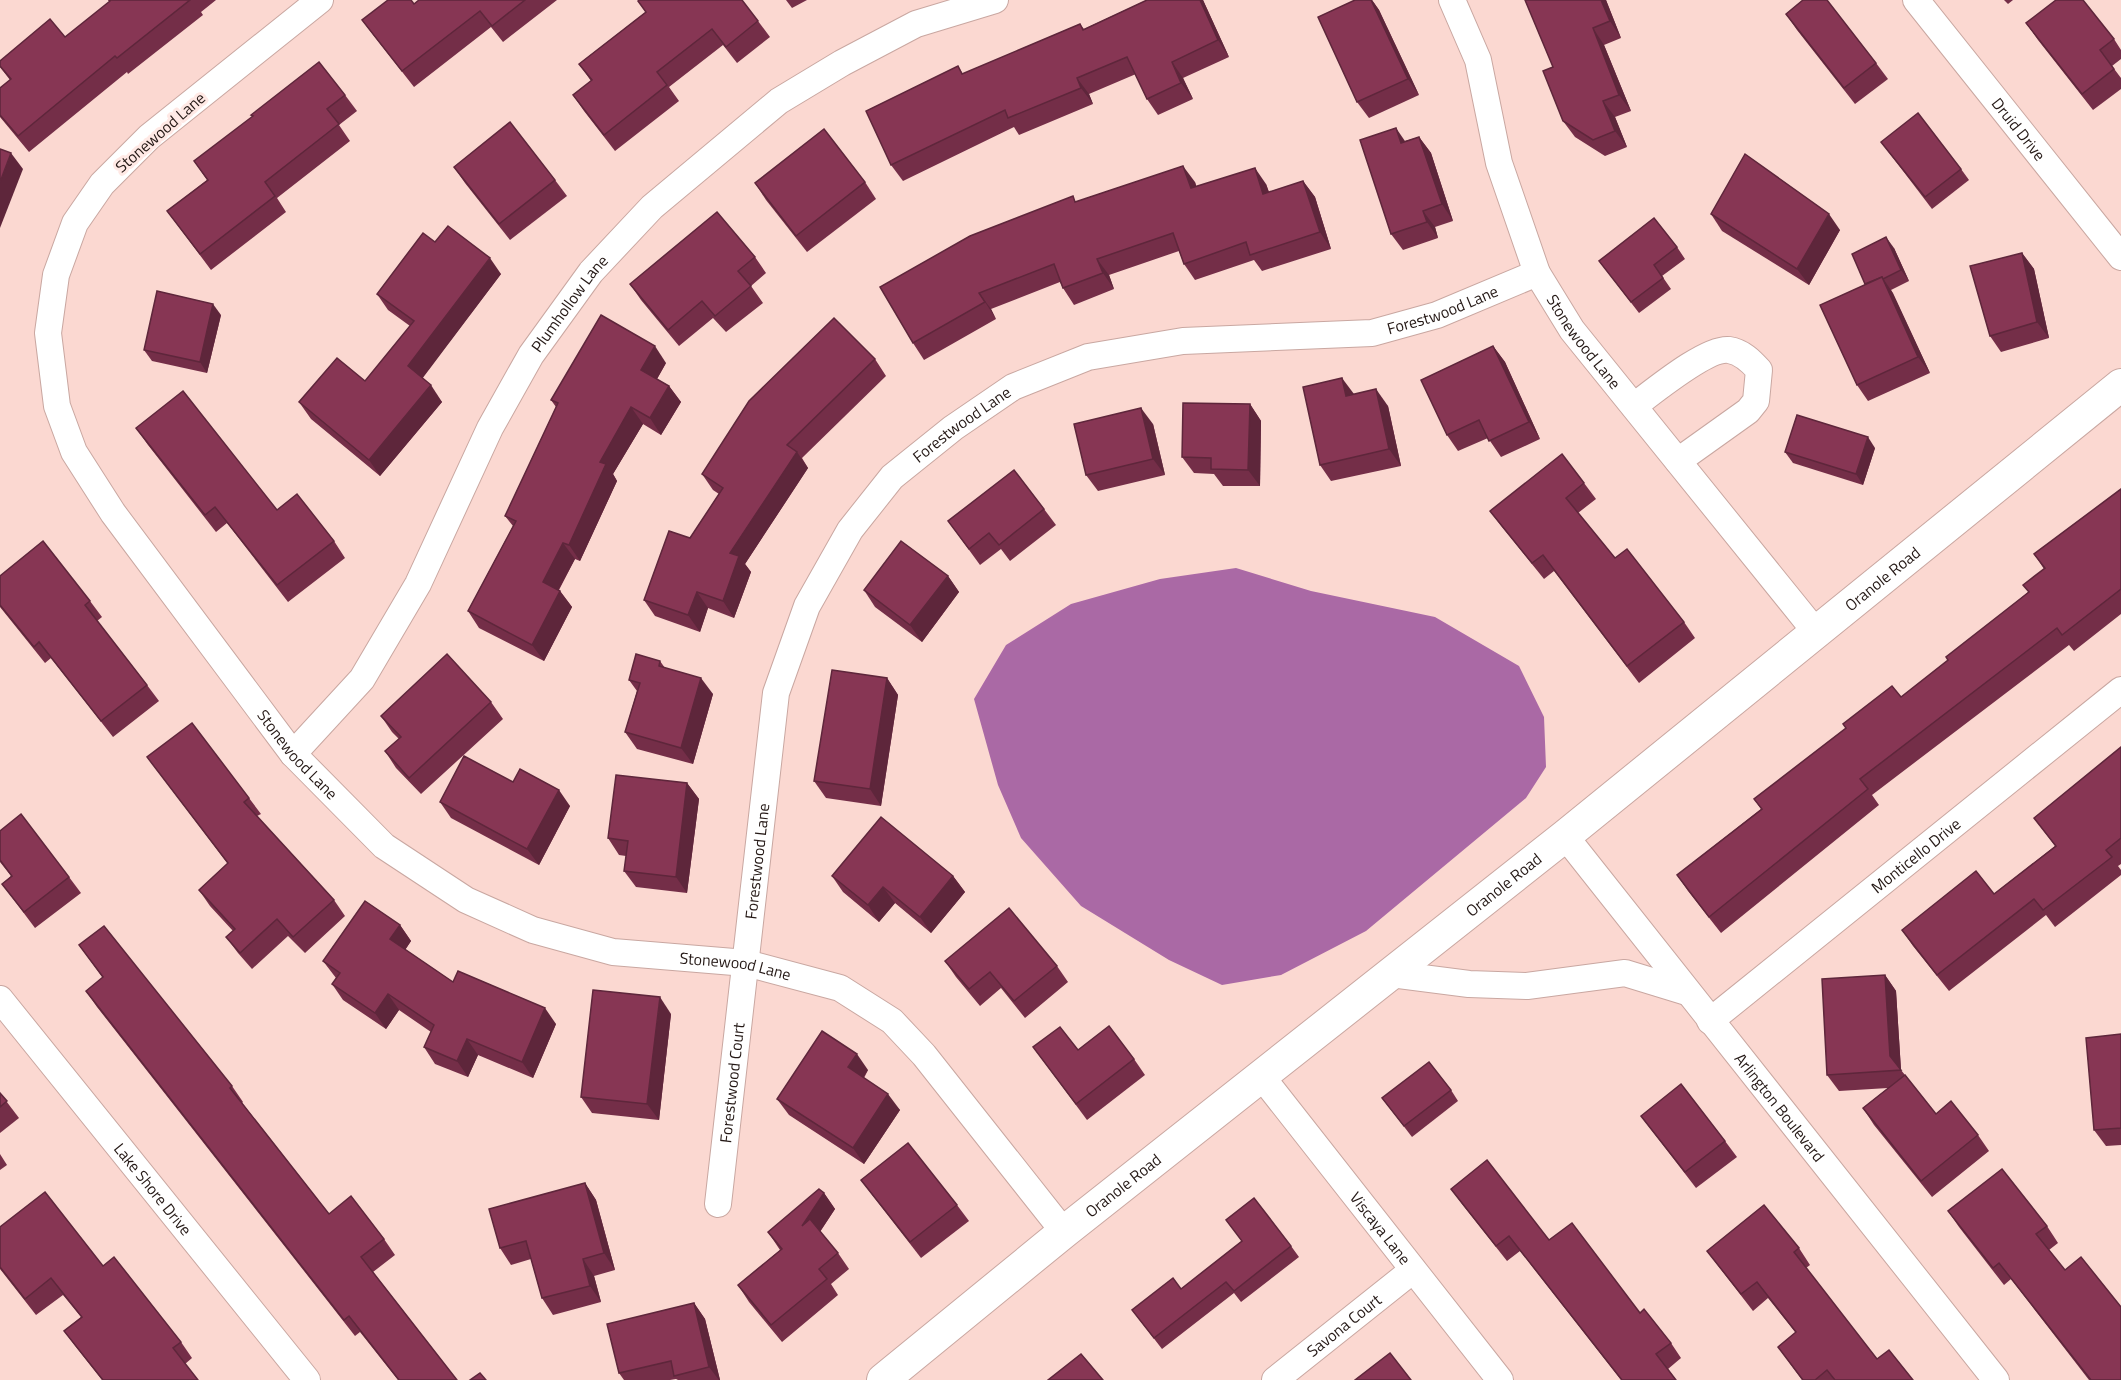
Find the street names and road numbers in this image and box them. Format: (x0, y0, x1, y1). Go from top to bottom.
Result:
street label: Stonewood Lane (110, 86, 210, 178)
street label: Druid Drive (1986, 92, 2052, 166)
street label: Plumhollow Lane (525, 249, 613, 357)
street label: Forestwood Lane (1384, 279, 1502, 340)
street label: Stonewood Lane (1541, 290, 1627, 394)
street label: Forestwood Lane (907, 380, 1015, 468)
street label: Oranole Road (1839, 541, 1925, 617)
street label: Stonewood Lane (252, 704, 343, 805)
street label: Forestwood Lane (738, 802, 775, 920)
street label: Monticello Drive (1866, 812, 1966, 899)
street label: Oranole Road (1460, 847, 1547, 922)
street label: Stonewood Lane (679, 946, 794, 986)
street label: Forestwood Court (713, 1021, 751, 1144)
street label: Arlington Boulevard (1729, 1048, 1831, 1167)
street label: Lake Shore Drive (108, 1138, 198, 1240)
street label: Oranole Road (1080, 1148, 1166, 1223)
street label: Viscaya Lane (1344, 1186, 1417, 1270)
street label: Savona Court (1301, 1288, 1387, 1362)

